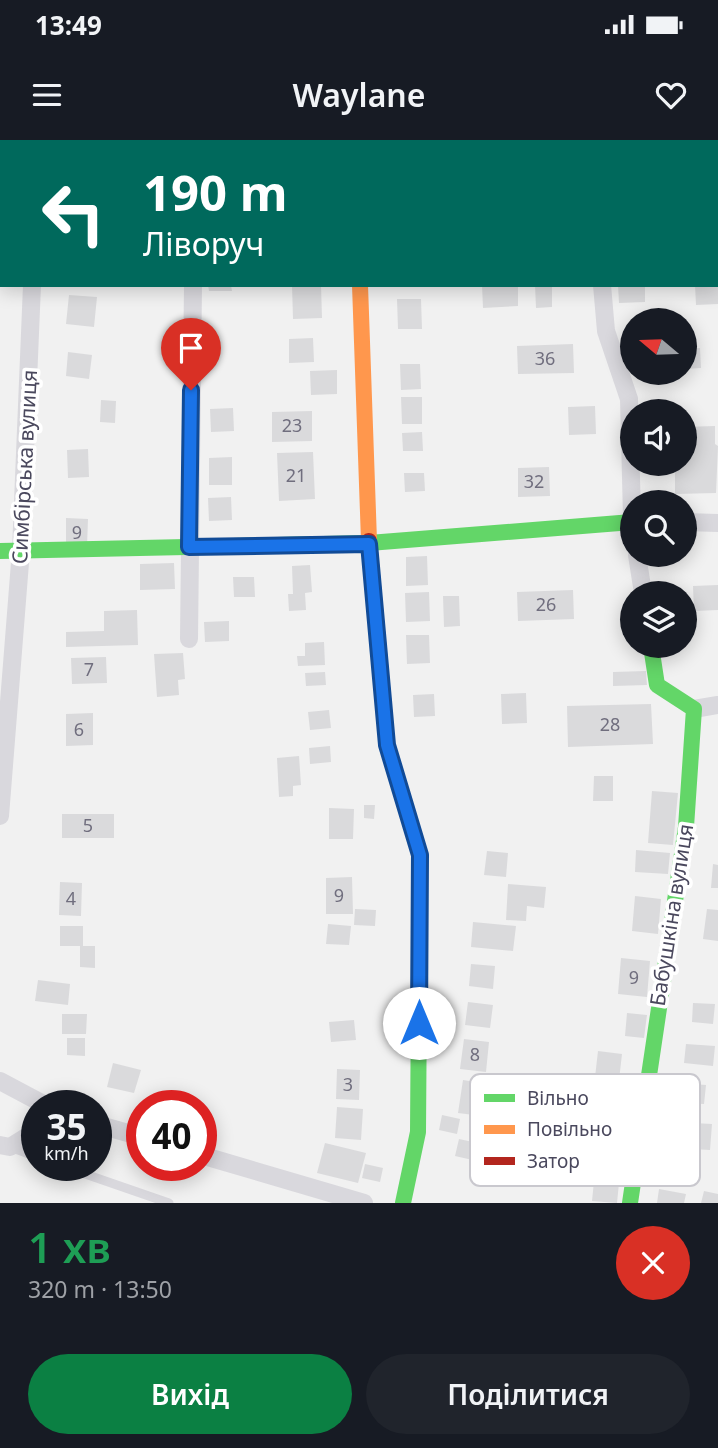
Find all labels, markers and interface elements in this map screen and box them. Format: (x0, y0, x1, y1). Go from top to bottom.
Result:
text: 13:49 (35, 7, 102, 43)
text: Waylane (292, 73, 426, 116)
icon: menu (28, 76, 66, 114)
icon: heart (652, 76, 690, 114)
text: 190 m (143, 159, 288, 225)
icon: left (28, 168, 119, 259)
text: Ліворуч (143, 222, 264, 265)
north arrow (620, 308, 696, 385)
map controls (620, 308, 697, 658)
pin (161, 318, 221, 390)
icon: arrive (172, 329, 210, 367)
house number: 36 (535, 346, 555, 370)
street label: Симбірська вулиця (5, 369, 43, 565)
button: sound (620, 399, 697, 476)
house number: 23 (282, 413, 302, 437)
house number: 21 (286, 463, 306, 487)
house number: 32 (524, 469, 544, 493)
button: search (620, 490, 697, 567)
house number: 9 (72, 520, 82, 544)
button: layers (620, 581, 697, 658)
house number: 26 (536, 592, 556, 616)
house number: 7 (84, 657, 94, 681)
house number: 28 (600, 712, 620, 736)
house number: 6 (74, 717, 84, 741)
house number: 5 (83, 813, 93, 837)
street label: Бабушкіна вулиця (643, 822, 699, 1008)
house number: 9 (334, 883, 344, 907)
house number: 4 (66, 886, 76, 910)
house number: 9 (629, 965, 639, 989)
position arrow (382, 986, 456, 1060)
house number: 8 (470, 1042, 480, 1066)
house number: 3 (343, 1072, 353, 1096)
legend (470, 1074, 700, 1186)
text: Вільно (527, 1085, 589, 1111)
speed limit sign: 40 (126, 1090, 217, 1181)
text: 35 (46, 1103, 87, 1150)
text: Повільно (527, 1116, 612, 1142)
text: km/h (44, 1141, 89, 1165)
text: Затор (527, 1148, 580, 1174)
text: 1 хв (28, 1218, 111, 1275)
button: close (616, 1226, 690, 1300)
text: 320 m · 13:50 (28, 1273, 172, 1305)
button: Вихід (28, 1354, 352, 1434)
button: Поділитися (366, 1354, 690, 1434)

